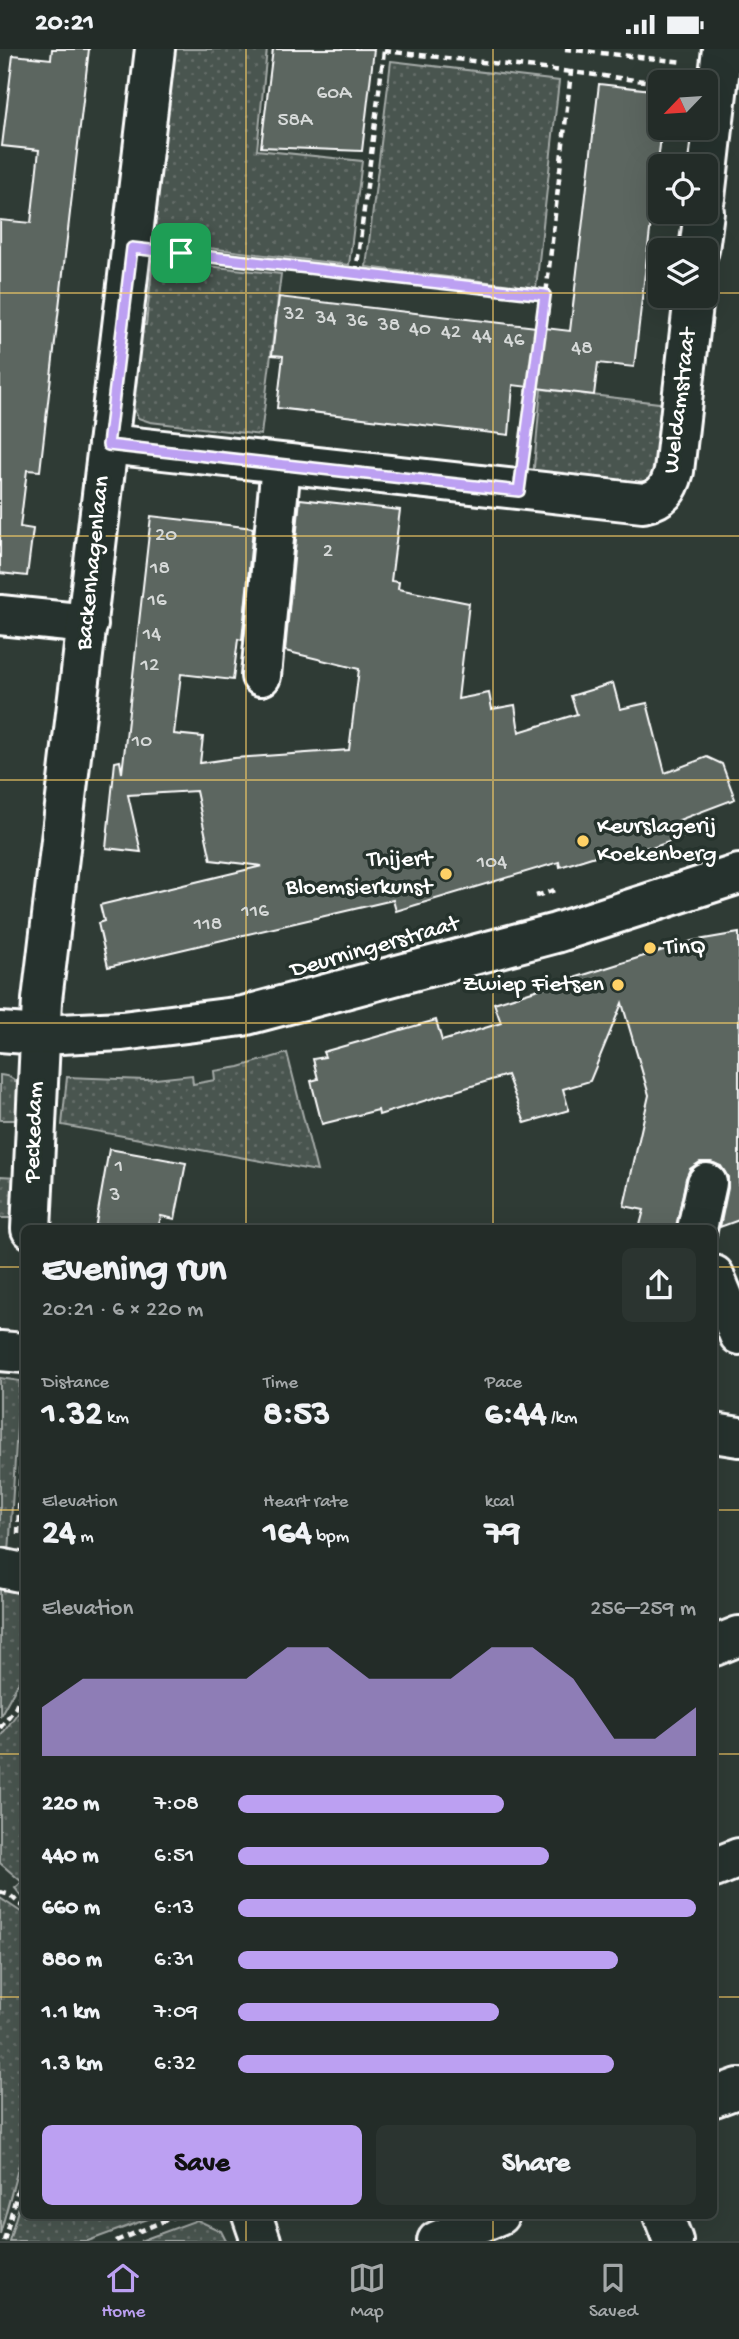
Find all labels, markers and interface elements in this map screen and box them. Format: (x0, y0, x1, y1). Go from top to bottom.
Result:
text: 20:21 (35, 9, 94, 40)
north arrow (648, 70, 718, 140)
map controls (648, 70, 718, 308)
house number: 60A (317, 82, 353, 107)
house number: 58A (278, 109, 314, 134)
button: locate (648, 154, 718, 224)
pin (151, 223, 211, 283)
icon: arrive (162, 234, 200, 272)
button: layers (648, 238, 718, 308)
house number: 32 (282, 303, 305, 328)
house number: 34 (315, 307, 336, 332)
house number: 36 (345, 310, 368, 335)
house number: 38 (377, 314, 400, 339)
house number: 40 (409, 318, 431, 343)
house number: 42 (441, 321, 461, 346)
house number: 44 (472, 325, 492, 350)
street label: Weldamstraat (658, 325, 705, 475)
house number: 46 (504, 329, 525, 354)
house number: 48 (571, 337, 593, 362)
street label: Backenhagenlaan (70, 474, 118, 653)
house number: 20 (155, 524, 177, 549)
house number: 2 (323, 540, 333, 565)
house number: 18 (149, 557, 170, 582)
house number: 16 (146, 589, 167, 614)
house number: 14 (142, 623, 161, 648)
house number: 12 (140, 654, 159, 679)
house number: 10 (131, 730, 152, 755)
place label: Keurslagerij Koekenberg (597, 813, 717, 870)
marker: Keurslagerij Koekenberg (575, 833, 591, 849)
place label: Thijert Bloemsierkunst (285, 846, 434, 903)
house number: 104 (476, 851, 507, 876)
marker: Thijert Bloemsierkunst (438, 866, 454, 882)
house number: 116 (240, 900, 269, 925)
street label: Deurningerstraat (285, 909, 465, 986)
house number: 118 (193, 913, 222, 938)
place label: TinQ (662, 934, 706, 963)
marker: TinQ (642, 940, 658, 956)
place label: Zwiep Fietsen (462, 971, 605, 1000)
marker: Zwiep Fietsen (610, 977, 626, 993)
street label: Peckedam (19, 1081, 51, 1184)
house number: 1 (114, 1155, 123, 1180)
house number: 3 (109, 1184, 120, 1209)
button: share (622, 1248, 696, 1322)
text: Evening run (42, 1249, 226, 1293)
text: 20:21 · 6 × 220 m (42, 1297, 203, 1324)
text: Distance (42, 1372, 109, 1395)
text: Time (263, 1372, 298, 1395)
text: Pace (485, 1372, 522, 1395)
text: 1.32 (42, 1395, 102, 1436)
text: 8:53 (263, 1395, 330, 1436)
text: 6:44 (485, 1395, 547, 1436)
text: km (102, 1407, 129, 1430)
text: /km (547, 1407, 578, 1430)
text: Elevation (42, 1491, 118, 1514)
text: Heart rate (263, 1491, 348, 1514)
text: kcal (485, 1491, 514, 1514)
text: 24 (42, 1514, 76, 1555)
text: 164 (263, 1514, 312, 1555)
text: 79 (485, 1514, 520, 1555)
text: m (76, 1526, 94, 1549)
text: bpm (312, 1526, 349, 1549)
text: Elevation (42, 1596, 133, 1623)
text: 256–259 m (590, 1596, 696, 1623)
text: 220 m (42, 1791, 99, 1818)
text: 7:08 (154, 1791, 199, 1818)
text: 440 m (42, 1843, 99, 1870)
text: 6:51 (154, 1843, 194, 1870)
text: 660 m (42, 1895, 100, 1922)
text: 6:13 (154, 1895, 194, 1922)
text: 880 m (42, 1947, 102, 1974)
text: 6:31 (154, 1947, 194, 1974)
text: 1.1 km (42, 1999, 100, 2026)
text: 7:09 (154, 1999, 198, 2026)
text: 1.3 km (42, 2051, 102, 2078)
text: 6:32 (154, 2051, 196, 2078)
button: Save (42, 2125, 362, 2205)
button: Share (376, 2125, 696, 2205)
tab: Home (101, 2259, 145, 2324)
tab: Map (348, 2259, 386, 2324)
tab: Saved (589, 2259, 638, 2324)

